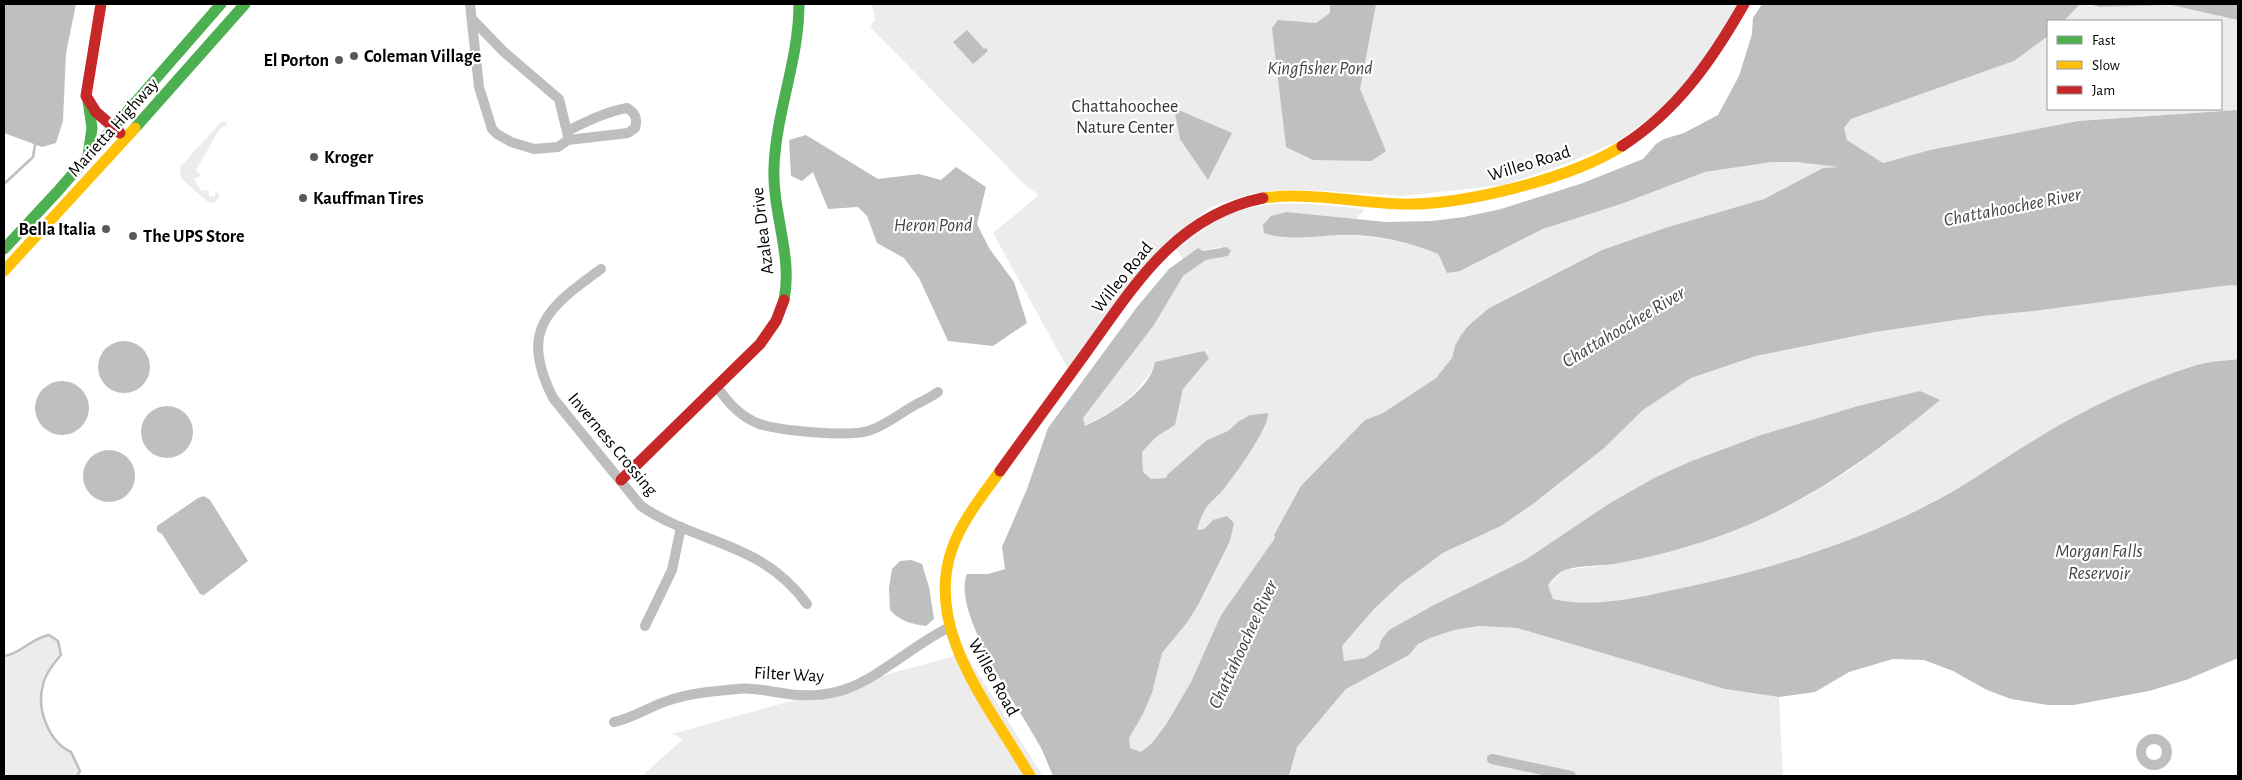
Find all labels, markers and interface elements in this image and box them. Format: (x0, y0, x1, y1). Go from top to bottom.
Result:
legend (2047, 20, 2222, 110)
text: Fast (2092, 33, 2116, 48)
place label: Coleman Village (364, 48, 481, 66)
marker: Coleman Village (348, 50, 360, 62)
place label: El Porton (263, 52, 329, 70)
marker: El Porton (333, 54, 345, 66)
text: Slow (2092, 58, 2120, 73)
water label: Kingfisher Pond (1267, 59, 1373, 78)
street label: Marietta Highway (65, 75, 163, 180)
text: Jam (2092, 83, 2115, 98)
park label: Chattahoochee Nature Center (1072, 98, 1178, 137)
street label: Willeo Road (1486, 143, 1573, 185)
place label: Kroger (324, 149, 374, 167)
marker: Kroger (308, 151, 320, 163)
water label: Chattahoochee River (1942, 185, 2083, 230)
street label: Azalea Drive (749, 186, 777, 275)
place label: Kauffman Tires (313, 190, 424, 208)
marker: Kauffman Tires (297, 192, 309, 204)
water label: Heron Pond (894, 216, 973, 235)
place label: Bella Italia (18, 221, 96, 239)
marker: Bella Italia (100, 223, 112, 235)
place label: The UPS Store (143, 228, 245, 246)
marker: The UPS Store (127, 230, 139, 242)
street label: Willeo Road (1089, 239, 1157, 316)
water label: Chattahoochee River (1559, 283, 1689, 371)
street label: Inverness Crossing (564, 390, 661, 500)
water label: Morgan Falls Reservoir (2055, 542, 2143, 583)
water label: Chattahoochee River (1205, 577, 1282, 712)
street label: Willeo Road (965, 636, 1022, 719)
street label: Filter Way (753, 664, 825, 686)

